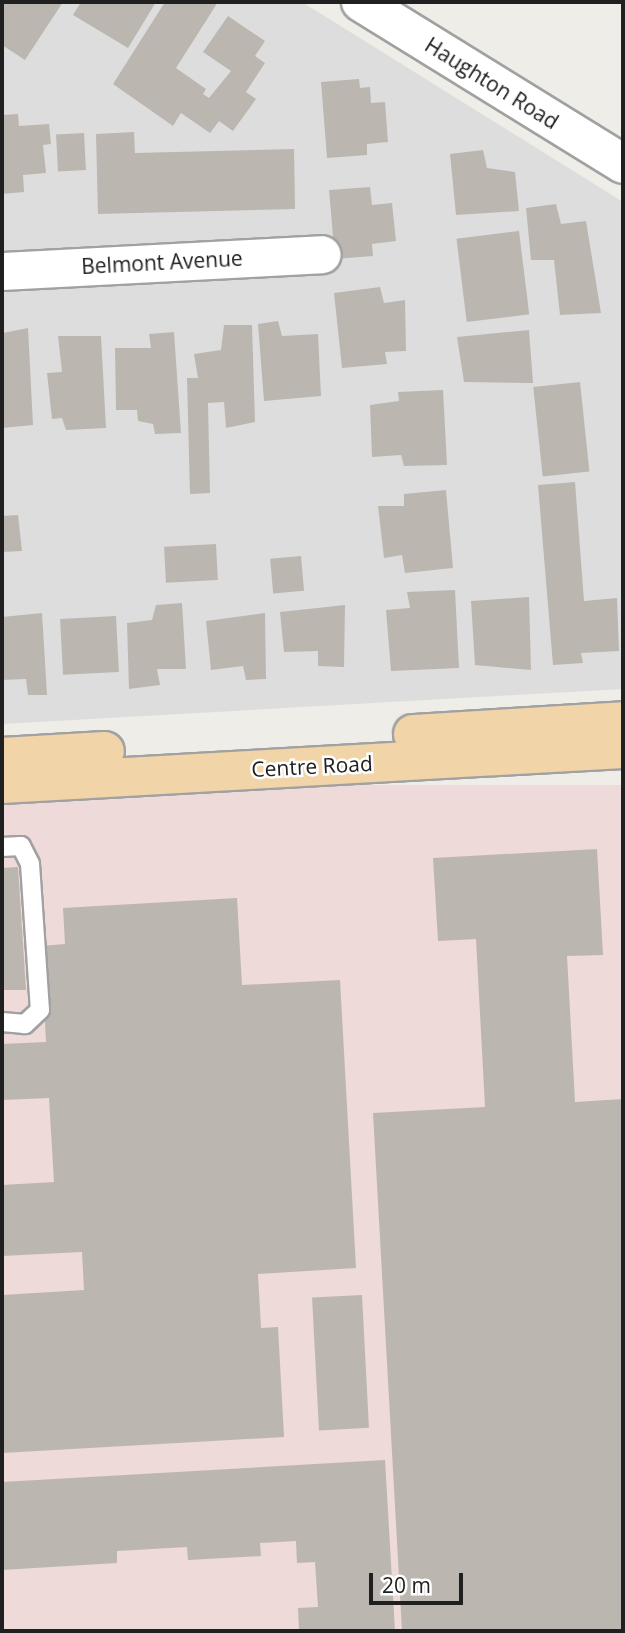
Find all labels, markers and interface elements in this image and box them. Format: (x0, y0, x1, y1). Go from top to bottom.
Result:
street label: Haughton Road (421, 32, 563, 134)
street label: Belmont Avenue (81, 245, 243, 279)
street label: Centre Road (251, 750, 373, 782)
scale bar (373, 1560, 468, 1604)
text: 20 m (382, 1571, 431, 1599)

